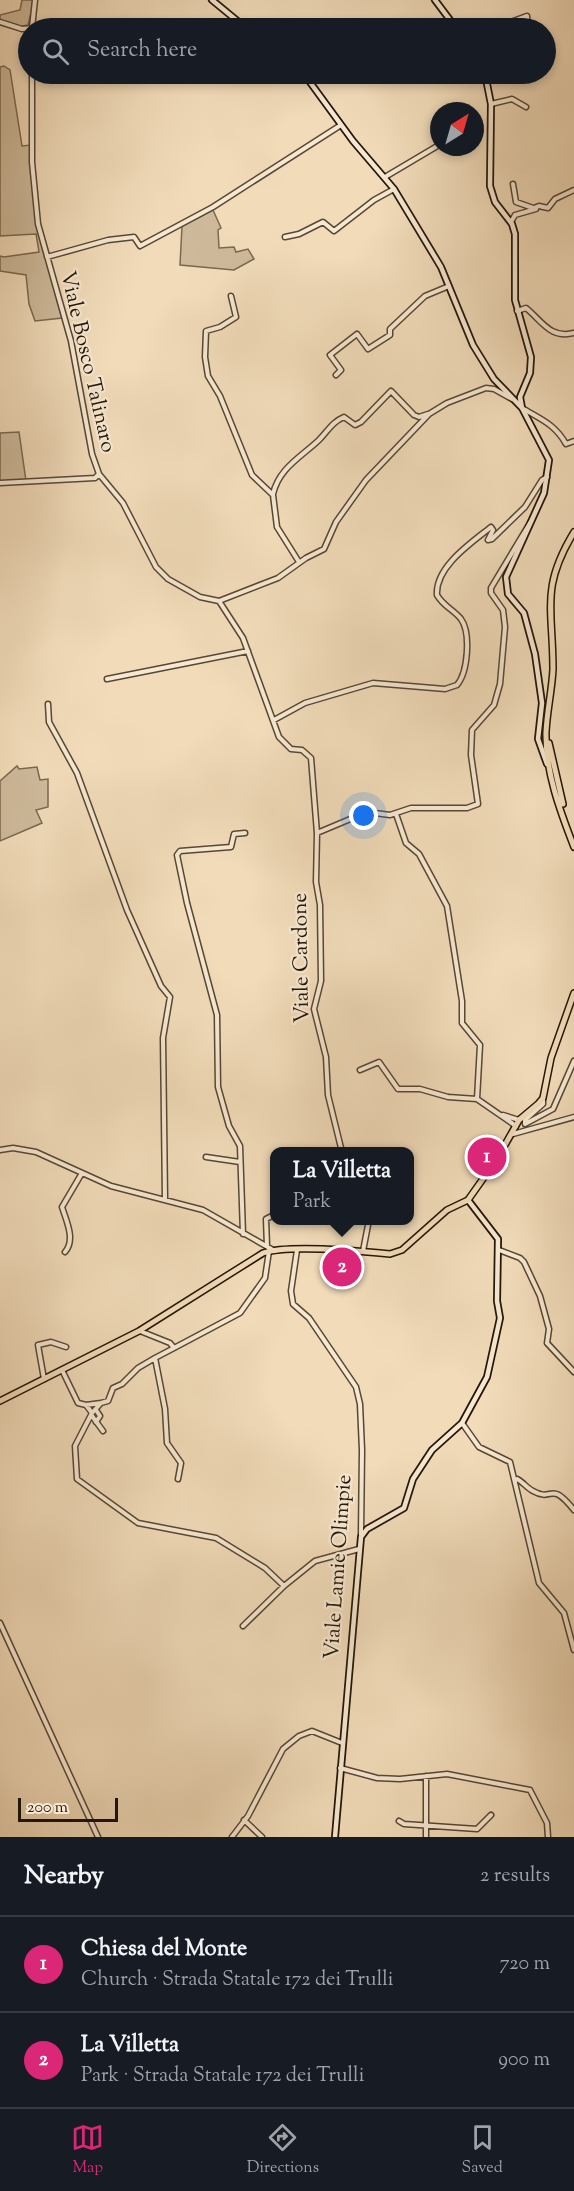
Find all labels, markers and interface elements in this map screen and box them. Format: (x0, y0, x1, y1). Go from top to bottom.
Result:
search box (18, 18, 556, 84)
icon: search (39, 35, 72, 68)
text: Search here (87, 35, 197, 67)
north arrow (430, 102, 484, 156)
street label: Viale Bosco Talinaro (52, 268, 122, 456)
your location (349, 801, 378, 830)
street label: Viale Cardone (286, 893, 318, 1023)
pin: 1 (468, 1134, 506, 1180)
popup (270, 1147, 414, 1225)
text: La Villetta (293, 1156, 391, 1188)
text: Park (293, 1188, 331, 1217)
pin: 2 (322, 1244, 362, 1290)
street label: Viale Lamie Olimpie (318, 1474, 360, 1660)
scale bar (18, 1795, 118, 1822)
text: 200 m (27, 1797, 68, 1820)
text: Nearby (24, 1858, 104, 1895)
text: 2 results (480, 1862, 550, 1891)
text: Chiesa del Monte (81, 1934, 247, 1966)
text: 1 (40, 1950, 47, 1979)
text: 720 m (499, 1950, 550, 1979)
text: Church · Strada Statale 172 dei Trulli (81, 1966, 393, 1995)
text: La Villetta (81, 2030, 179, 2062)
text: 2 (39, 2046, 48, 2075)
text: 900 m (498, 2046, 550, 2075)
text: Park · Strada Statale 172 dei Trulli (81, 2062, 364, 2091)
tab: Map (71, 2121, 104, 2180)
tab: Directions (247, 2121, 319, 2180)
tab: Saved (462, 2121, 503, 2180)

